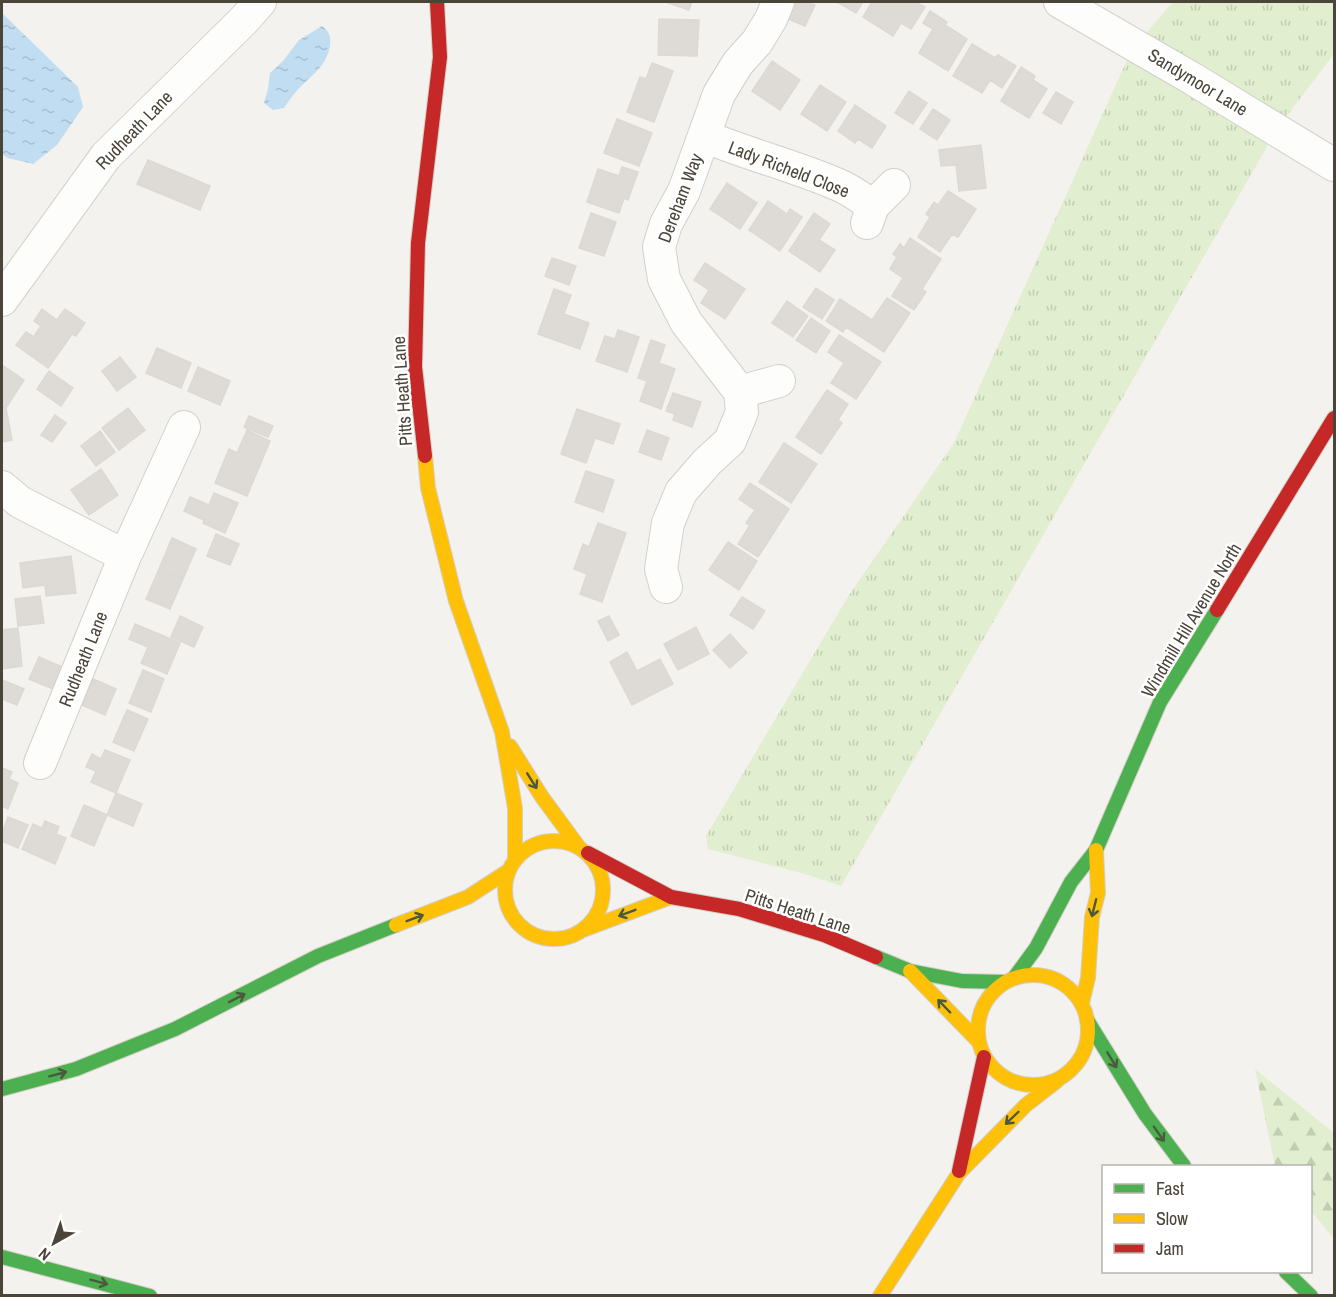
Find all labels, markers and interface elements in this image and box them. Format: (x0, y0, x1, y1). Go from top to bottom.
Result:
street label: Sandymoor Lane (1143, 42, 1253, 122)
street label: Rudheath Lane (90, 85, 178, 175)
street label: Lady Richeld Close (725, 134, 853, 204)
street label: Dereham Way (652, 149, 709, 246)
street label: Pitts Heath Lane (386, 335, 418, 447)
street label: Windmill Hill Avenue North (1135, 538, 1247, 702)
street label: Rudheath Lane (53, 608, 113, 710)
one-way arrow (526, 773, 539, 790)
street label: Pitts Heath Lane (742, 882, 854, 940)
one-way arrow (1088, 898, 1100, 917)
one-way arrow (618, 909, 637, 920)
one-way arrow (405, 912, 423, 923)
one-way arrow (228, 991, 246, 1003)
one-way arrow (937, 998, 951, 1013)
one-way arrow (1106, 1051, 1118, 1068)
one-way arrow (48, 1068, 67, 1079)
one-way arrow (1005, 1111, 1020, 1125)
one-way arrow (1153, 1126, 1165, 1142)
legend (1102, 1165, 1312, 1273)
text: Fast (1156, 1176, 1184, 1201)
text: Slow (1156, 1206, 1188, 1231)
north arrow (24, 1213, 84, 1273)
text: Jam (1156, 1236, 1184, 1261)
text: N (34, 1243, 55, 1266)
one-way arrow (89, 1277, 108, 1289)

